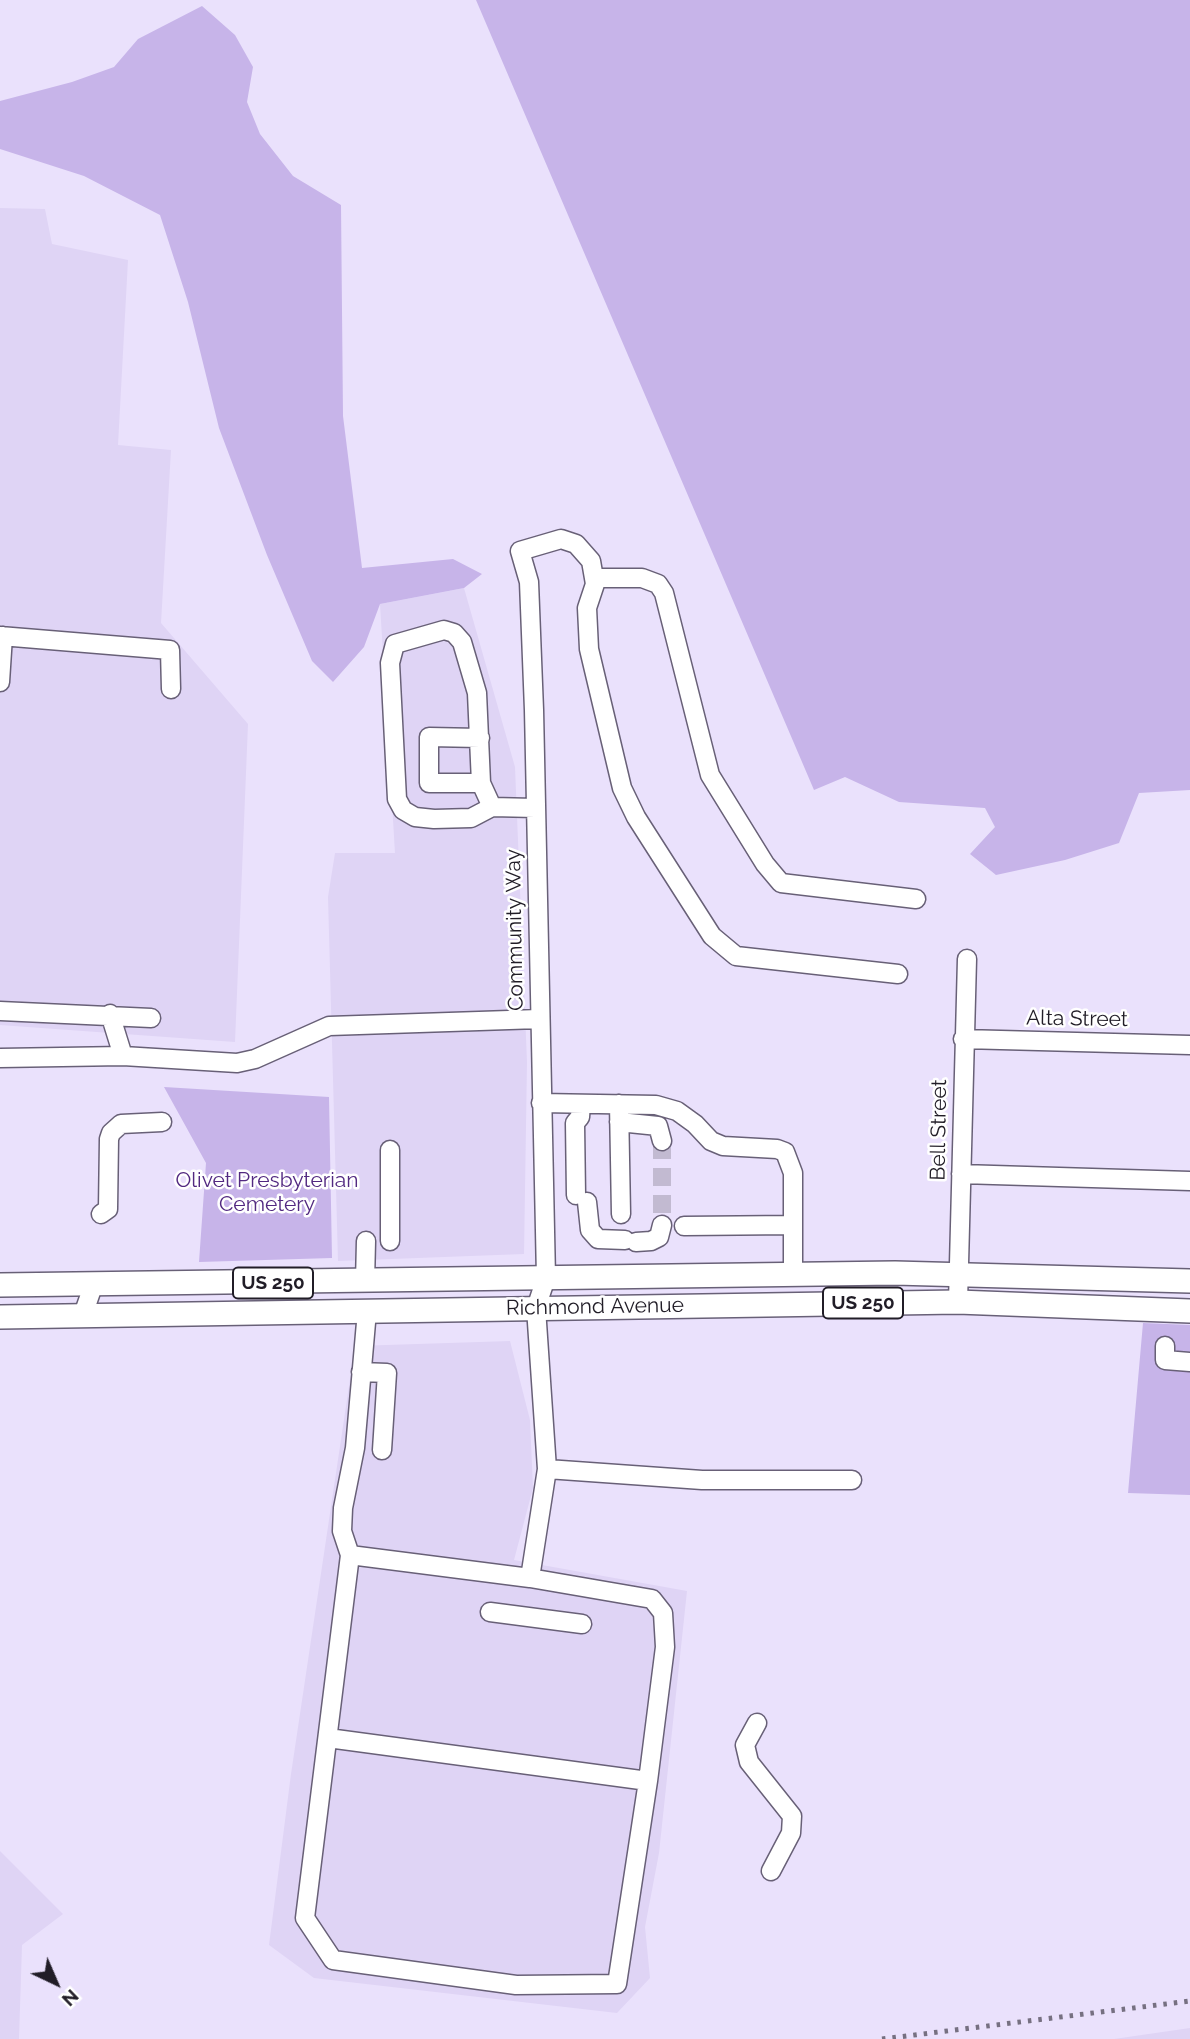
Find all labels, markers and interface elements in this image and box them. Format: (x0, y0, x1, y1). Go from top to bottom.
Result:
street label: Community Way (501, 849, 529, 1011)
street label: Alta Street (1026, 1006, 1128, 1032)
street label: Bell Street (926, 1079, 952, 1181)
park label: Olivet Presbyterian Cemetery (176, 1168, 358, 1218)
road number: US 250 (233, 1268, 313, 1298)
road number: US 250 (823, 1288, 903, 1318)
street label: Richmond Avenue (506, 1293, 684, 1321)
north arrow (21, 1948, 91, 2018)
text: N (58, 1985, 83, 2011)

